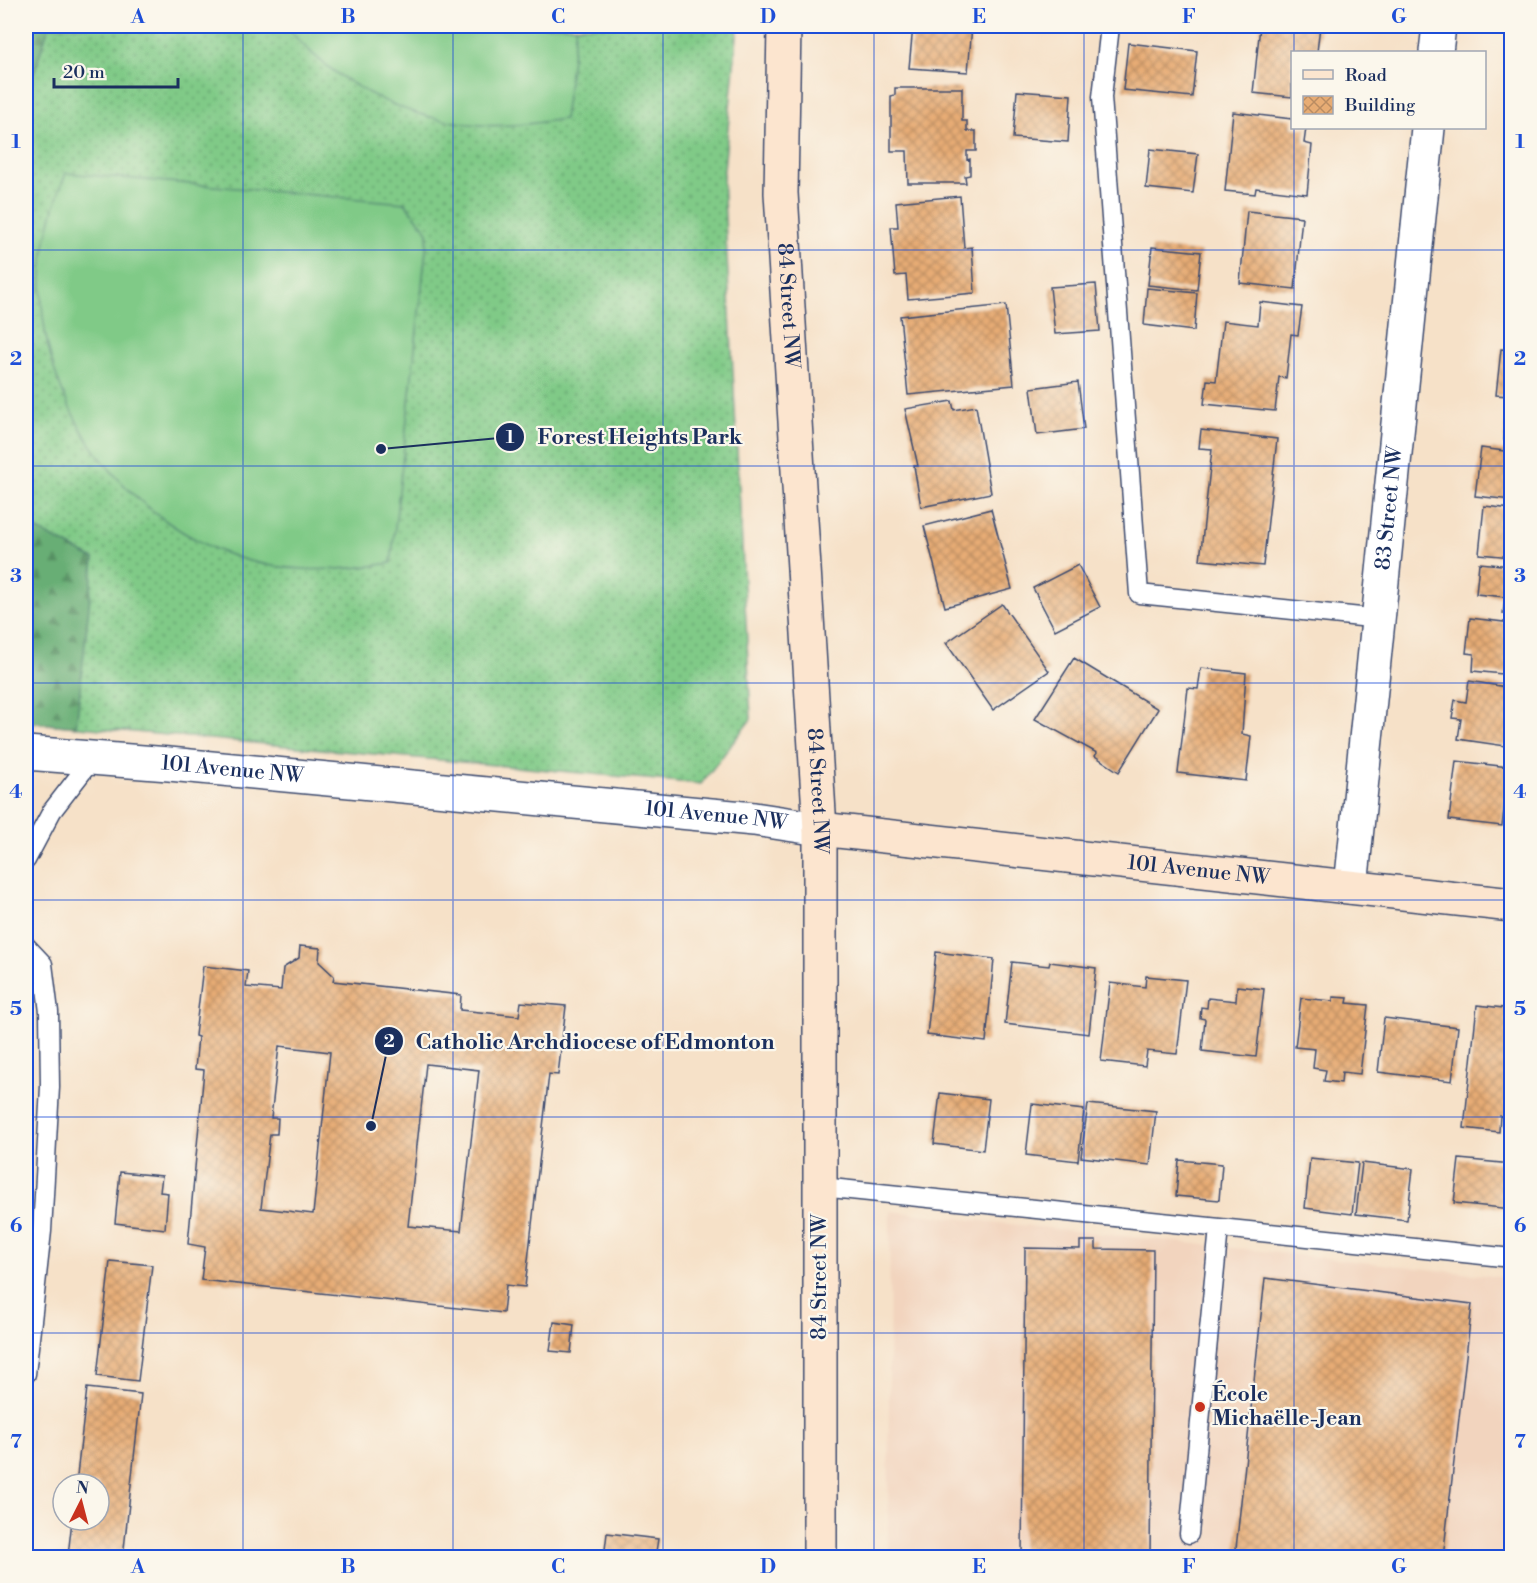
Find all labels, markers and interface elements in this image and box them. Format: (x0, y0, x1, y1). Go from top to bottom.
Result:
text: A (130, 5, 146, 30)
text: B (340, 5, 356, 30)
text: C (551, 5, 565, 30)
text: D (760, 5, 776, 30)
text: E (972, 5, 986, 30)
text: F (1182, 5, 1196, 30)
text: G (1391, 5, 1407, 30)
scale bar (54, 51, 178, 89)
legend (1291, 51, 1486, 129)
text: 20 m (63, 61, 105, 84)
text: Road (1345, 64, 1388, 87)
text: Building (1344, 94, 1416, 117)
text: 1 (11, 130, 21, 155)
text: 1 (1515, 130, 1525, 155)
street label: 84 Street NW (771, 242, 805, 370)
text: 2 (10, 347, 22, 372)
text: 2 (1514, 347, 1526, 372)
callout: Forest Heights Park (495, 417, 754, 457)
text: Forest Heights Park (538, 424, 743, 451)
text: 1 (506, 426, 515, 449)
street label: 83 Street NW (1370, 444, 1409, 571)
text: 3 (10, 564, 22, 589)
text: 3 (1514, 564, 1526, 589)
street label: 84 Street NW (801, 727, 833, 855)
street label: 101 Avenue NW (160, 750, 306, 790)
text: 4 (9, 780, 23, 805)
text: 4 (1513, 780, 1527, 805)
street label: 101 Avenue NW (644, 796, 790, 837)
street label: 101 Avenue NW (1126, 850, 1272, 891)
text: 5 (10, 997, 22, 1022)
text: 5 (1514, 997, 1526, 1022)
callout: Catholic Archdiocese of Edmonton (374, 1021, 787, 1061)
text: Catholic Archdiocese of Edmonton (415, 1029, 775, 1056)
text: 2 (383, 1030, 395, 1053)
street label: 84 Street NW (807, 1213, 833, 1340)
text: 6 (10, 1214, 23, 1239)
text: 6 (1514, 1214, 1527, 1239)
place label: École Michaëlle-Jean (1212, 1380, 1362, 1432)
marker: École Michaëlle-Jean (1193, 1400, 1207, 1414)
text: 7 (10, 1430, 22, 1455)
text: 7 (1514, 1430, 1526, 1455)
north arrow (51, 1472, 111, 1532)
text: N (75, 1477, 90, 1499)
text: A (130, 1555, 146, 1580)
text: B (340, 1555, 356, 1580)
text: C (551, 1555, 565, 1580)
text: D (760, 1555, 776, 1580)
text: E (972, 1555, 986, 1580)
text: F (1182, 1555, 1196, 1580)
text: G (1391, 1555, 1407, 1580)

